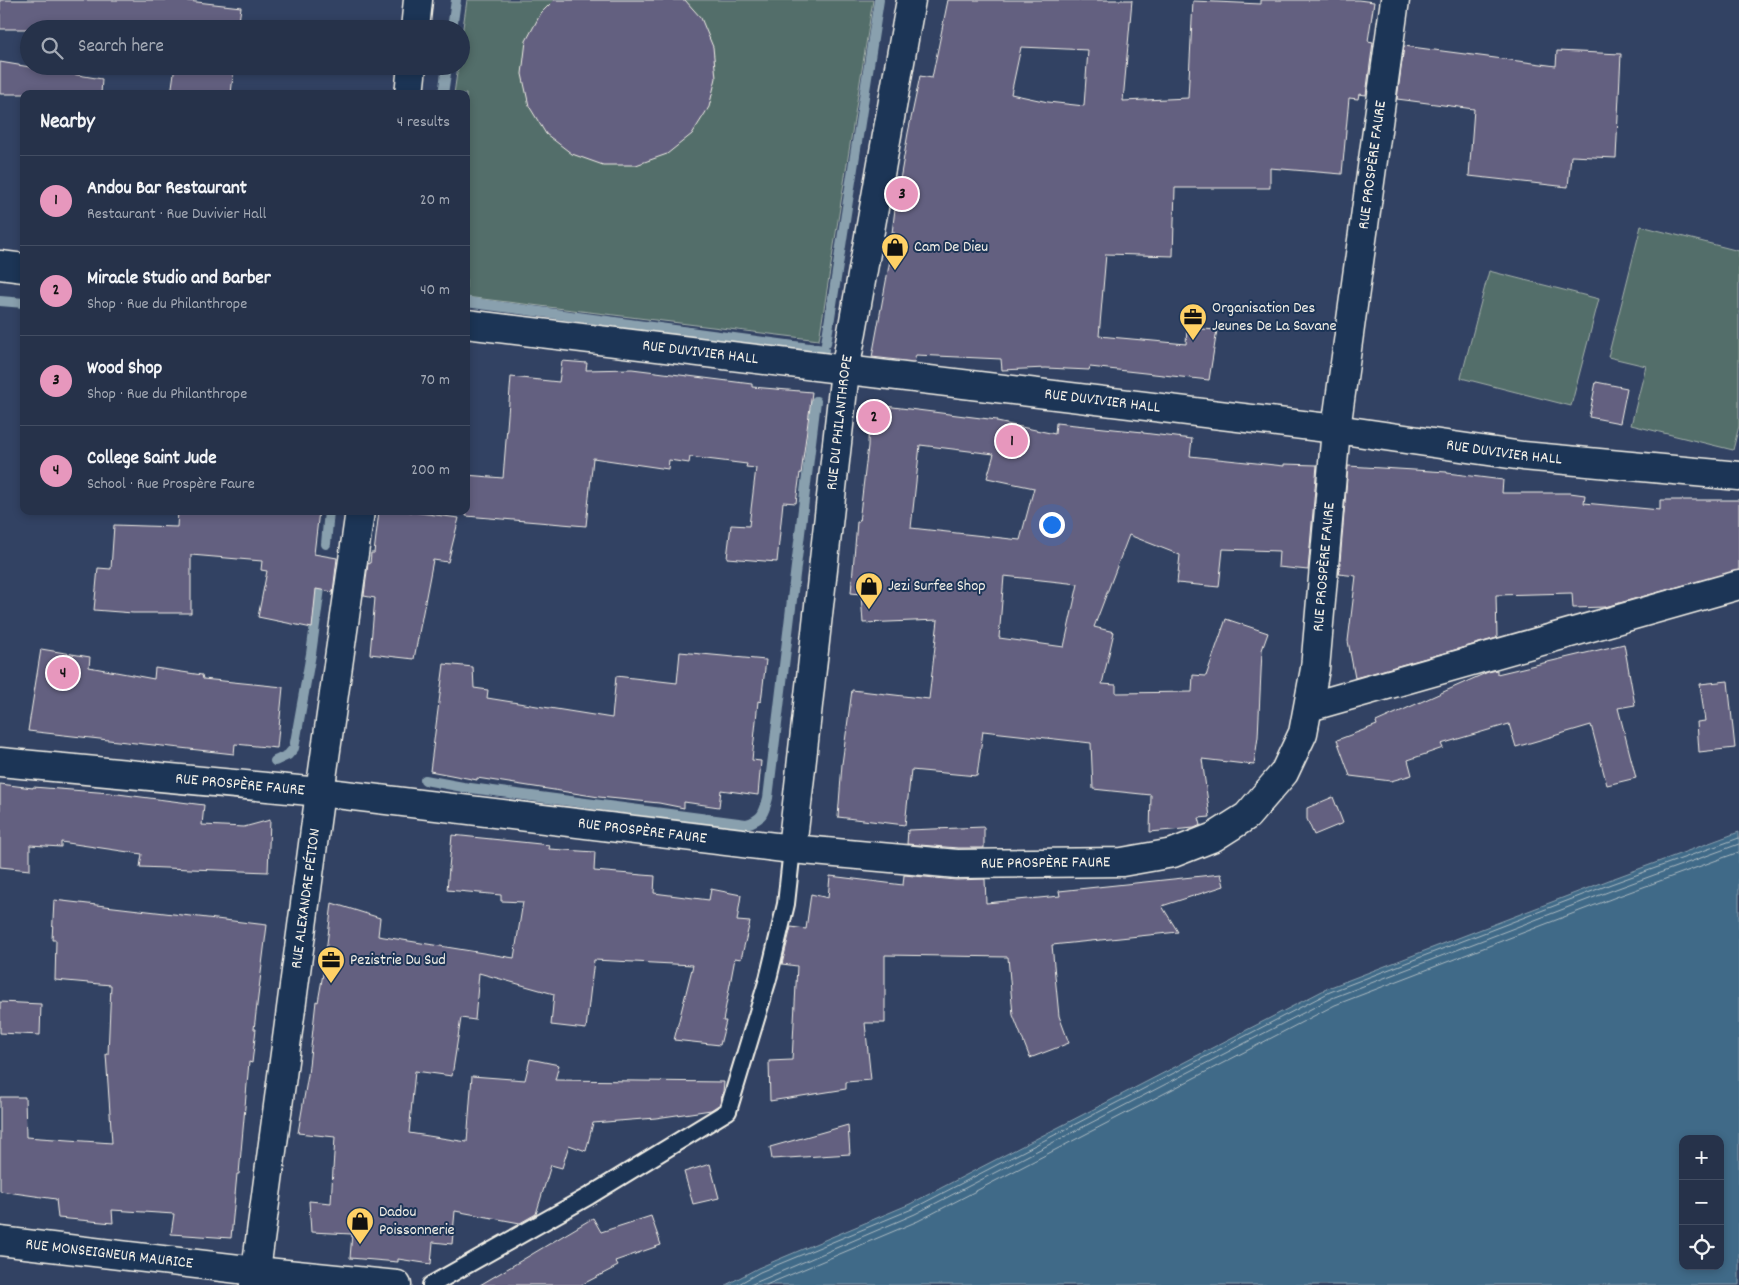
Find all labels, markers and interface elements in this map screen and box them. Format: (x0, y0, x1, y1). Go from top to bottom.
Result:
search box (20, 20, 470, 75)
icon: search (38, 34, 66, 62)
text: Search here (78, 34, 164, 61)
street label: RUE PROSPÈRE FAURE (1352, 98, 1393, 231)
text: Nearby (40, 108, 95, 138)
text: 4 results (397, 111, 450, 134)
pin: 3 (886, 175, 918, 213)
text: Andou Bar Restaurant (87, 176, 247, 203)
text: 1 (54, 189, 58, 212)
text: 20 m (420, 189, 450, 212)
text: Restaurant · Rue Duvivier Hall (87, 203, 266, 226)
shop icon: Cam De Dieu (880, 232, 910, 271)
place label: Cam De Dieu (914, 236, 988, 259)
text: Miracle Studio and Barber (87, 266, 271, 293)
text: 2 (53, 279, 60, 302)
text: 40 m (420, 279, 450, 302)
text: Shop · Rue du Philanthrope (87, 293, 247, 316)
place label: Organisation Des Jeunes De La Savane (1212, 297, 1336, 338)
office icon: Organisation Des Jeunes De La Savane (1178, 302, 1208, 341)
street label: RUE DUVIVIER HALL (641, 334, 760, 371)
street label: RUE DU PHILANTHROPE (820, 353, 859, 491)
text: Wood Shop (87, 356, 162, 383)
text: 3 (52, 369, 60, 392)
text: 70 m (420, 369, 450, 392)
street label: RUE DUVIVIER HALL (1043, 382, 1162, 419)
text: Shop · Rue du Philanthrope (87, 383, 247, 406)
pin: 2 (858, 398, 890, 436)
pin: 1 (996, 422, 1028, 460)
street label: RUE DUVIVIER HALL (1445, 434, 1563, 471)
text: College Saint Jude (87, 446, 217, 473)
text: 4 (53, 459, 59, 482)
text: 200 m (411, 459, 450, 482)
text: School · Rue Prospère Faure (87, 473, 255, 496)
street label: RUE PROSPÈRE FAURE (1307, 501, 1341, 633)
your location (1039, 512, 1065, 538)
shop icon: Jezi Surfee Shop (854, 571, 884, 610)
place label: Jezi Surfee Shop (888, 575, 986, 598)
pin: 4 (47, 654, 79, 692)
street label: RUE PROSPÈRE FAURE (174, 767, 306, 802)
street label: RUE PROSPÈRE FAURE (576, 812, 709, 850)
street label: RUE ALEXANDRE PÉTION (285, 827, 327, 970)
street label: RUE PROSPÈRE FAURE (980, 851, 1111, 875)
office icon: Pezistrie Du Sud (316, 945, 346, 984)
place label: Pezistrie Du Sud (350, 949, 446, 972)
map controls (1679, 1135, 1724, 1270)
button: + (1679, 1135, 1724, 1180)
button: − (1679, 1180, 1724, 1225)
place label: Dadou Poissonnerie (379, 1201, 455, 1242)
shop icon: Dadou Poissonnerie (345, 1206, 375, 1245)
button: locate (1679, 1225, 1724, 1270)
street label: RUE MONSEIGNEUR MAURICE (24, 1233, 195, 1275)

